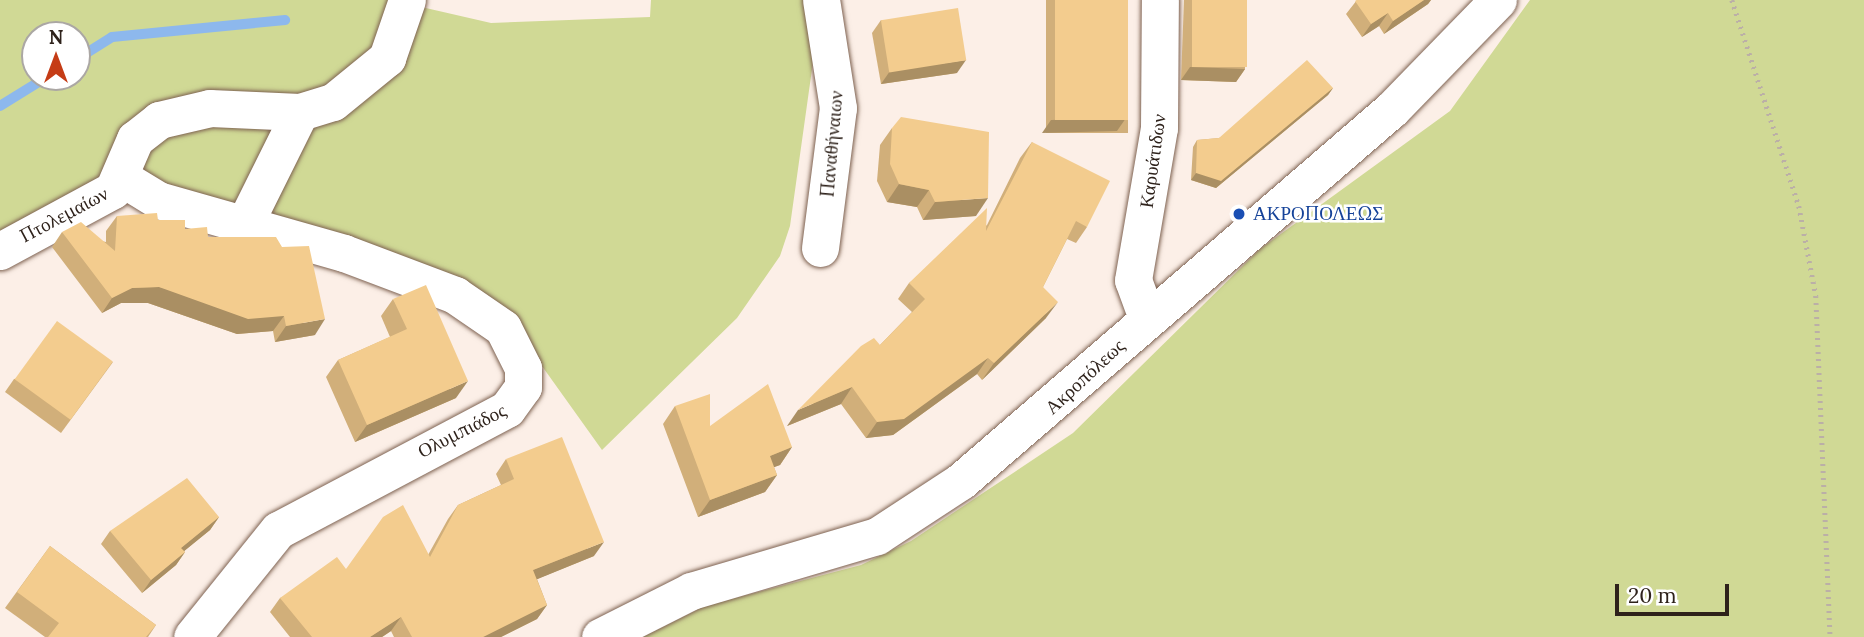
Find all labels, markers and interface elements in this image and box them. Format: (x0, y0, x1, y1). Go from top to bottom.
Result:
north arrow (21, 21, 91, 91)
text: N (49, 25, 63, 49)
street label: Παναθήναιων (816, 90, 848, 198)
street label: Καρυάτιδων (1135, 113, 1171, 209)
street label: Πτολεμαίων (16, 182, 112, 248)
place label: ΑΚΡΟΠΟΛΕΩΣ (1253, 203, 1383, 225)
marker: ΑΚΡΟΠΟΛΕΩΣ (1231, 206, 1247, 222)
street label: Ακροπόλεως (1041, 335, 1129, 419)
street label: Ολυμπιάδος (414, 399, 510, 463)
scale bar (1619, 570, 1733, 614)
text: 20 m (1628, 582, 1677, 609)

